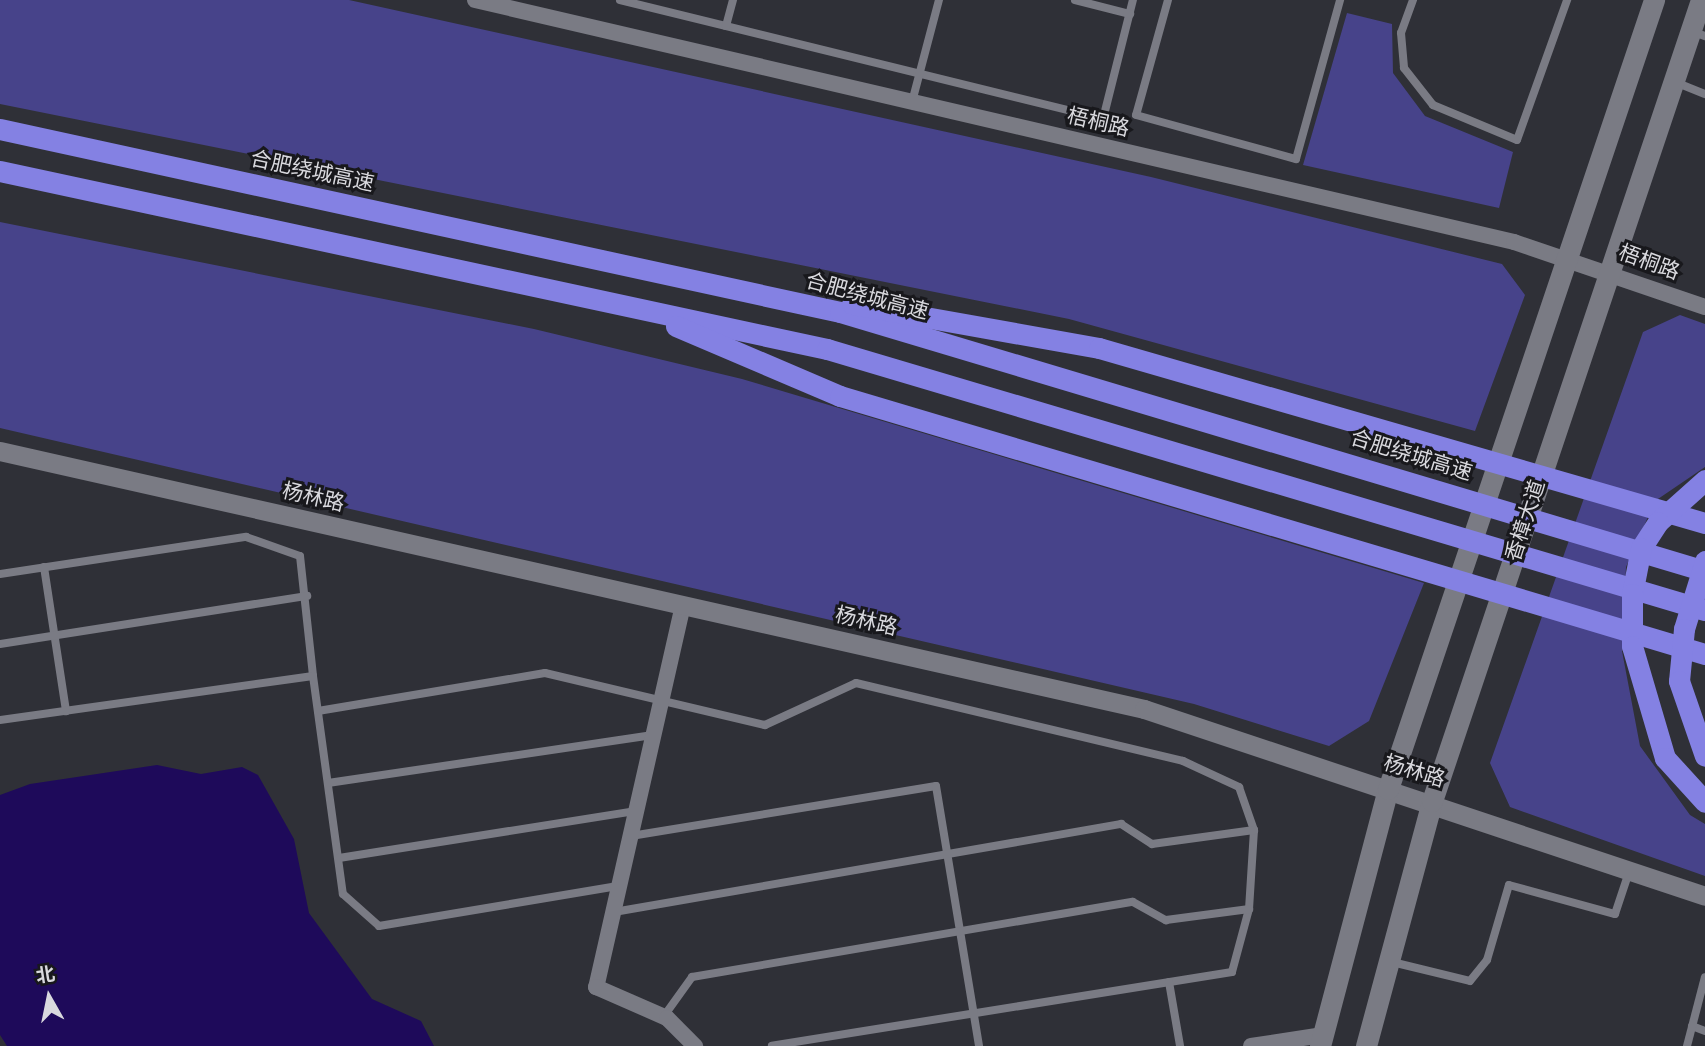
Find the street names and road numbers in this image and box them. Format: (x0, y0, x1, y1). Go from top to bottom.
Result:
street label: 梧桐路 (1064, 104, 1132, 142)
street label: 合肥绕城高速 (248, 147, 376, 197)
street label: 梧桐路 (1615, 240, 1683, 286)
street label: 合肥绕城高速 (803, 269, 931, 325)
street label: 合肥绕城高速 (1347, 426, 1475, 486)
street label: 香樟大道 (1501, 477, 1551, 565)
street label: 杨林路 (279, 479, 347, 517)
street label: 杨林路 (832, 603, 900, 641)
street label: 杨林路 (1380, 751, 1448, 793)

